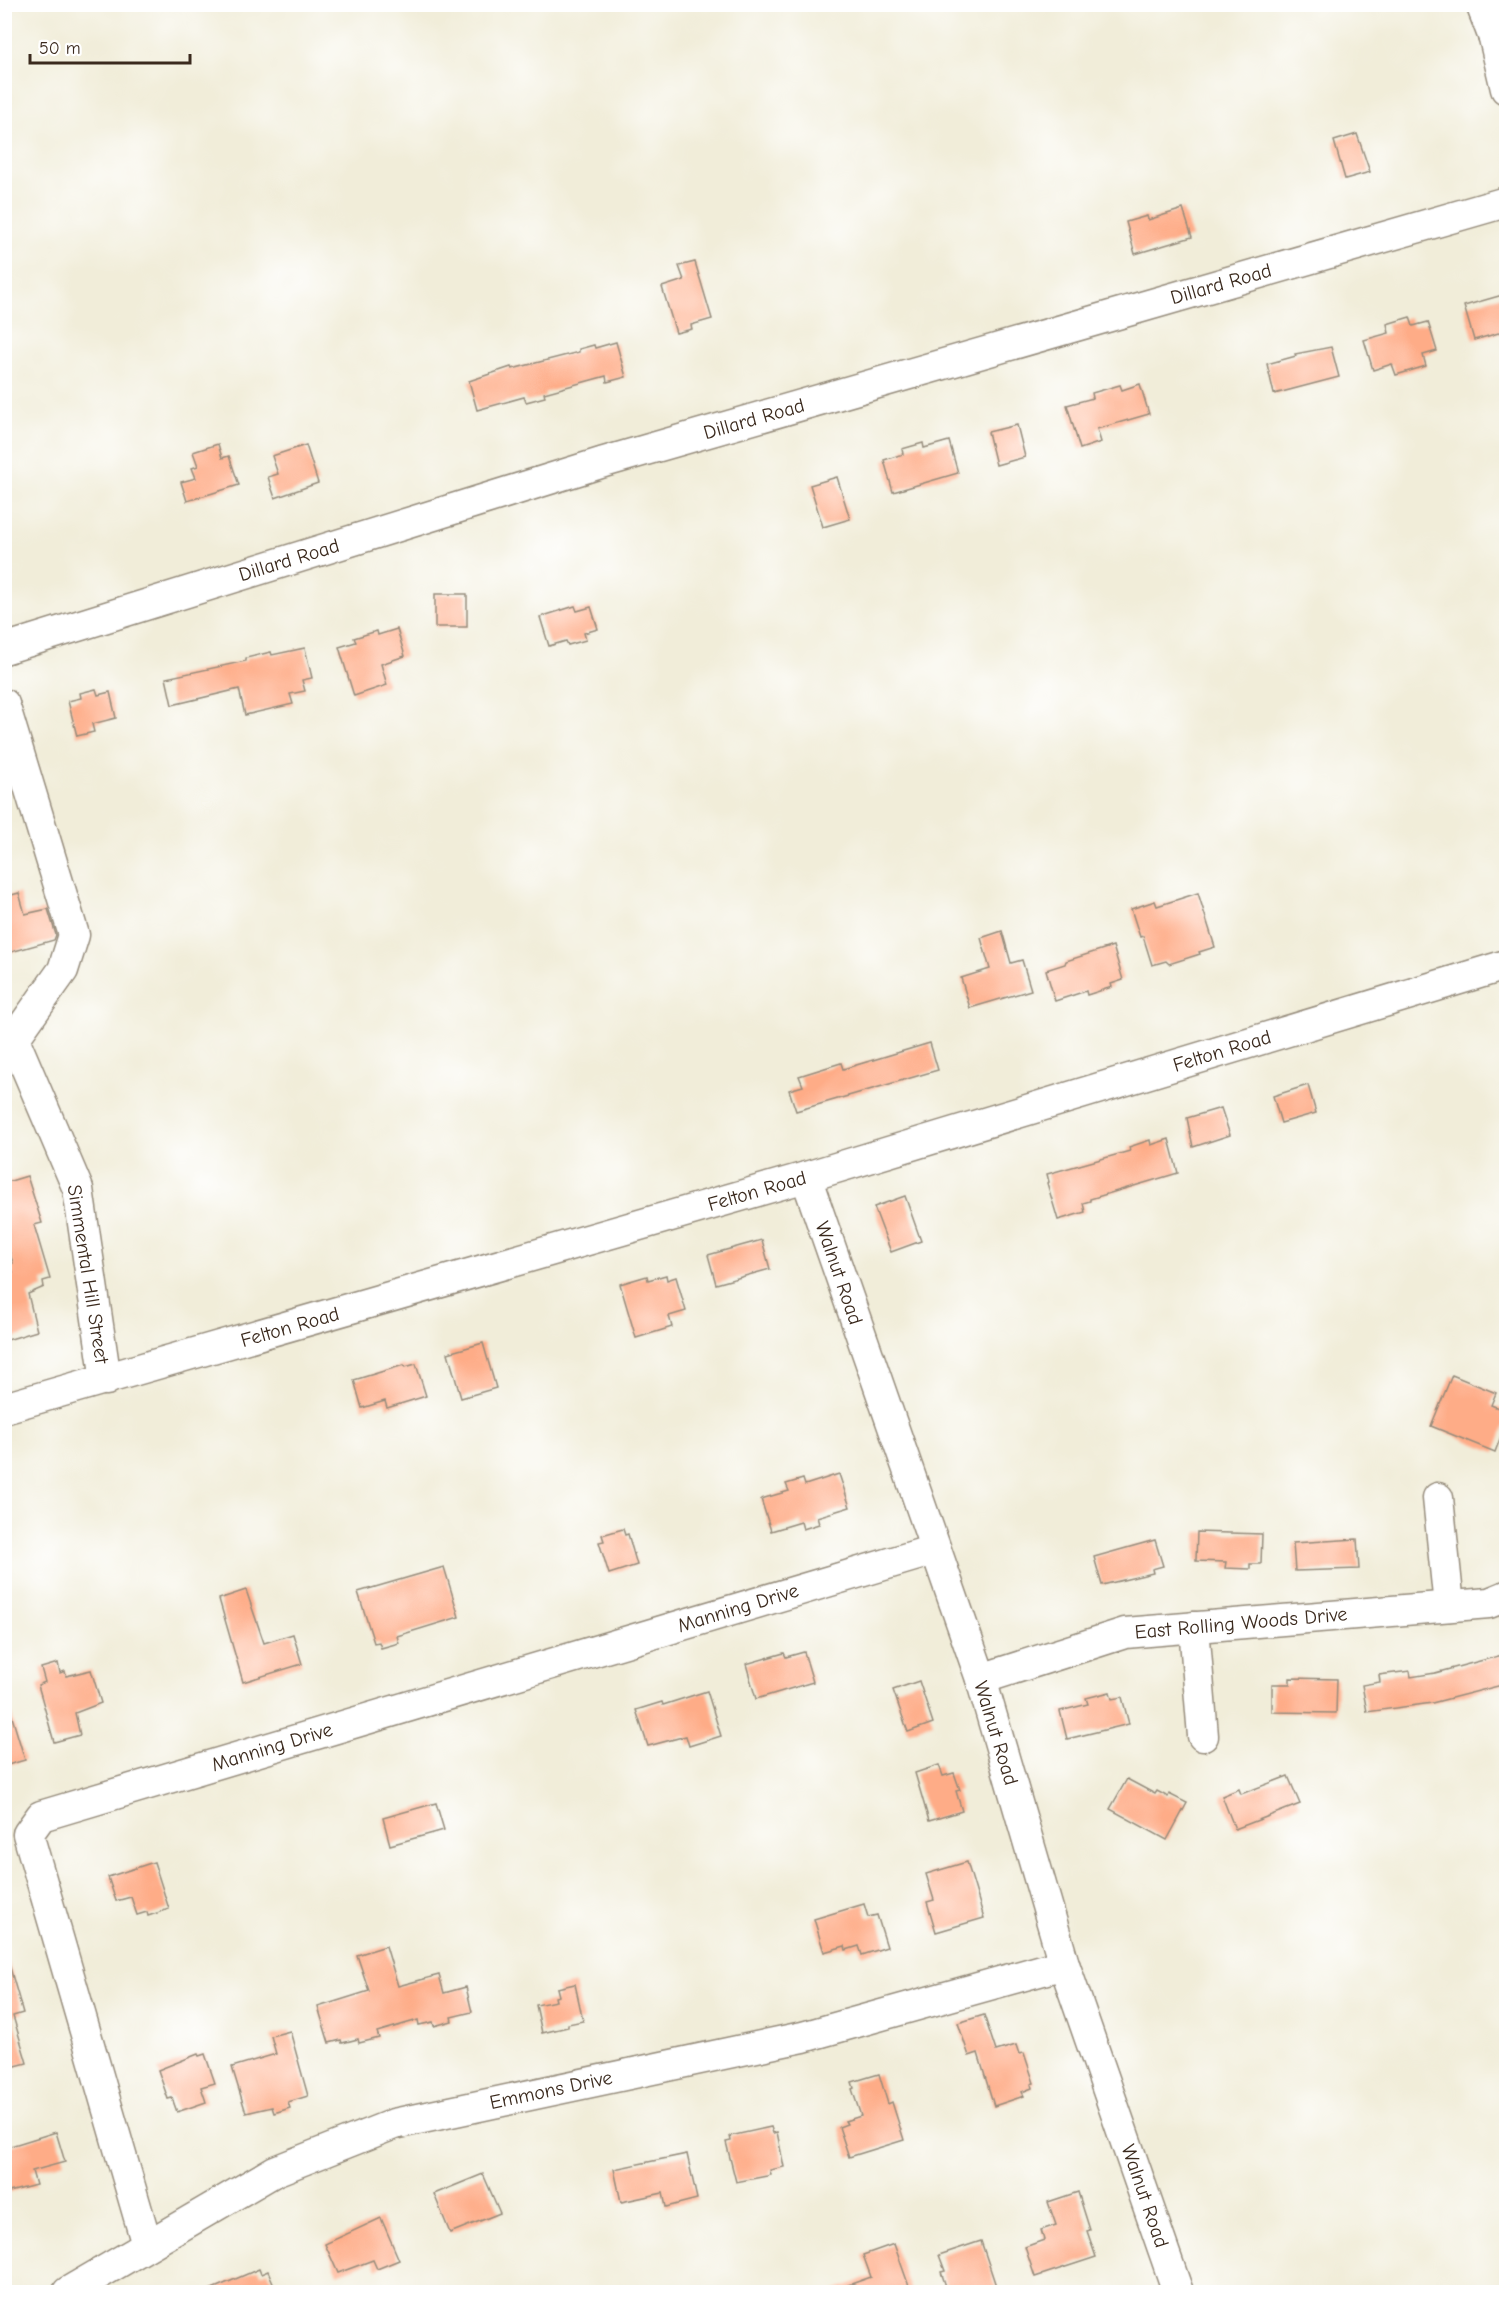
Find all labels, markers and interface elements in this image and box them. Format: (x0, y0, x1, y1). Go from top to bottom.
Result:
scale bar (30, 27, 190, 65)
text: 50 m (39, 38, 81, 59)
street label: Dillard Road (1168, 259, 1274, 309)
street label: Dillard Road (701, 394, 807, 444)
street label: Dillard Road (236, 534, 342, 586)
street label: Felton Road (1170, 1025, 1274, 1077)
street label: Felton Road (705, 1166, 809, 1216)
street label: Simmental Hill Street (63, 1183, 114, 1366)
street label: Walnut Road (811, 1218, 867, 1328)
street label: Felton Road (238, 1302, 342, 1352)
street label: Manning Drive (675, 1579, 801, 1637)
street label: East Rolling Woods Drive (1134, 1602, 1348, 1644)
street label: Walnut Road (969, 1678, 1023, 1788)
street label: Manning Drive (209, 1718, 335, 1776)
street label: Emmons Drive (488, 2066, 614, 2114)
street label: Walnut Road (1117, 2141, 1173, 2251)

